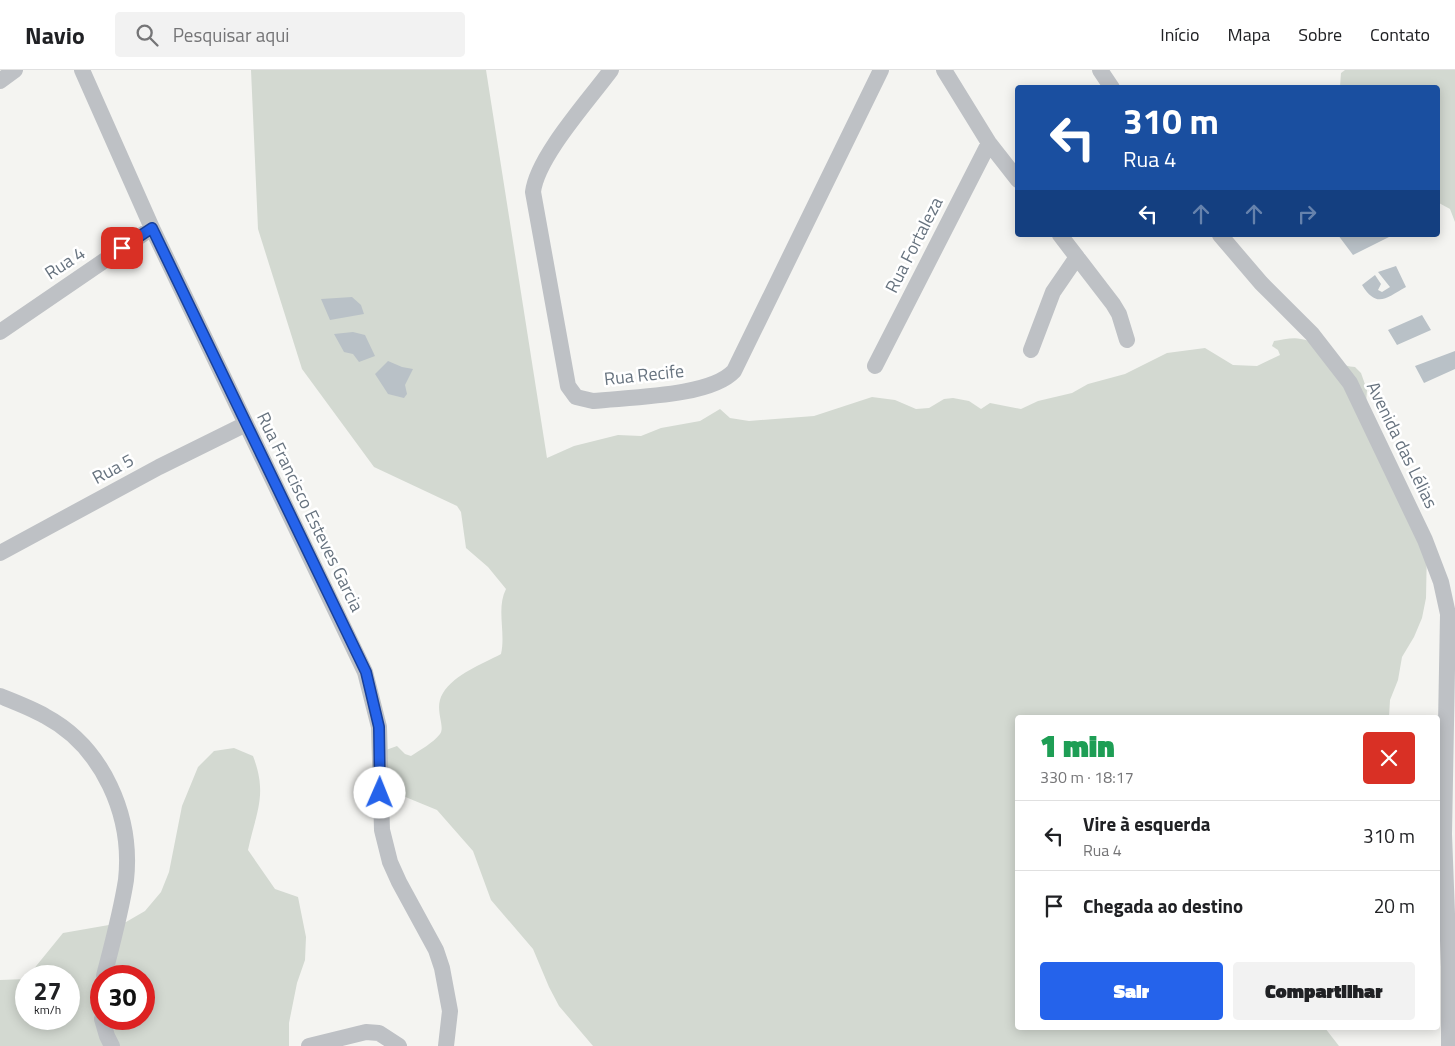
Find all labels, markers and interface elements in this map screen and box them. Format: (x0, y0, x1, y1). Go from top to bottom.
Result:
search box (115, 12, 465, 57)
text: Navio (25, 17, 85, 53)
text: Pesquisar aqui (173, 20, 289, 49)
icon: search (133, 21, 161, 49)
text: Início (1160, 21, 1200, 48)
text: Mapa (1228, 21, 1270, 48)
text: Sobre (1298, 21, 1342, 48)
text: Contato (1370, 21, 1430, 48)
text: 310 m (1123, 94, 1219, 148)
icon: left (1040, 105, 1105, 170)
text: Rua 4 (1123, 142, 1176, 176)
street label: Rua Fortaleza (878, 192, 949, 297)
icon: left (1134, 200, 1162, 228)
icon: ahead (1187, 200, 1215, 228)
icon: ahead (1240, 200, 1268, 228)
icon: right (1293, 200, 1321, 228)
pin (101, 227, 143, 269)
icon: arrive (108, 234, 136, 262)
street label: Rua 4 (39, 239, 90, 286)
street label: Rua Recife (603, 357, 685, 392)
street label: Avenida das Lélias (1360, 377, 1445, 513)
street label: Rua Francisco Esteves Garcia (250, 407, 371, 616)
street label: Rua 5 (87, 446, 138, 491)
text: 1 min (1040, 723, 1115, 769)
button: close (1363, 732, 1415, 784)
text: 330 m · 18:17 (1040, 765, 1134, 789)
position arrow (353, 766, 405, 818)
text: Vire à esquerda (1083, 809, 1211, 838)
text: 310 m (1363, 821, 1415, 850)
icon: left (1040, 822, 1068, 850)
text: Rua 4 (1083, 838, 1122, 862)
text: Chegada ao destino (1083, 891, 1243, 920)
text: 20 m (1374, 891, 1415, 920)
icon: arrive (1040, 892, 1068, 920)
button: Sair (1040, 962, 1223, 1020)
button: Compartilhar (1233, 962, 1415, 1020)
speed limit sign: 30 (90, 965, 155, 1030)
text: 27 (33, 972, 62, 1010)
text: km/h (34, 1000, 61, 1019)

